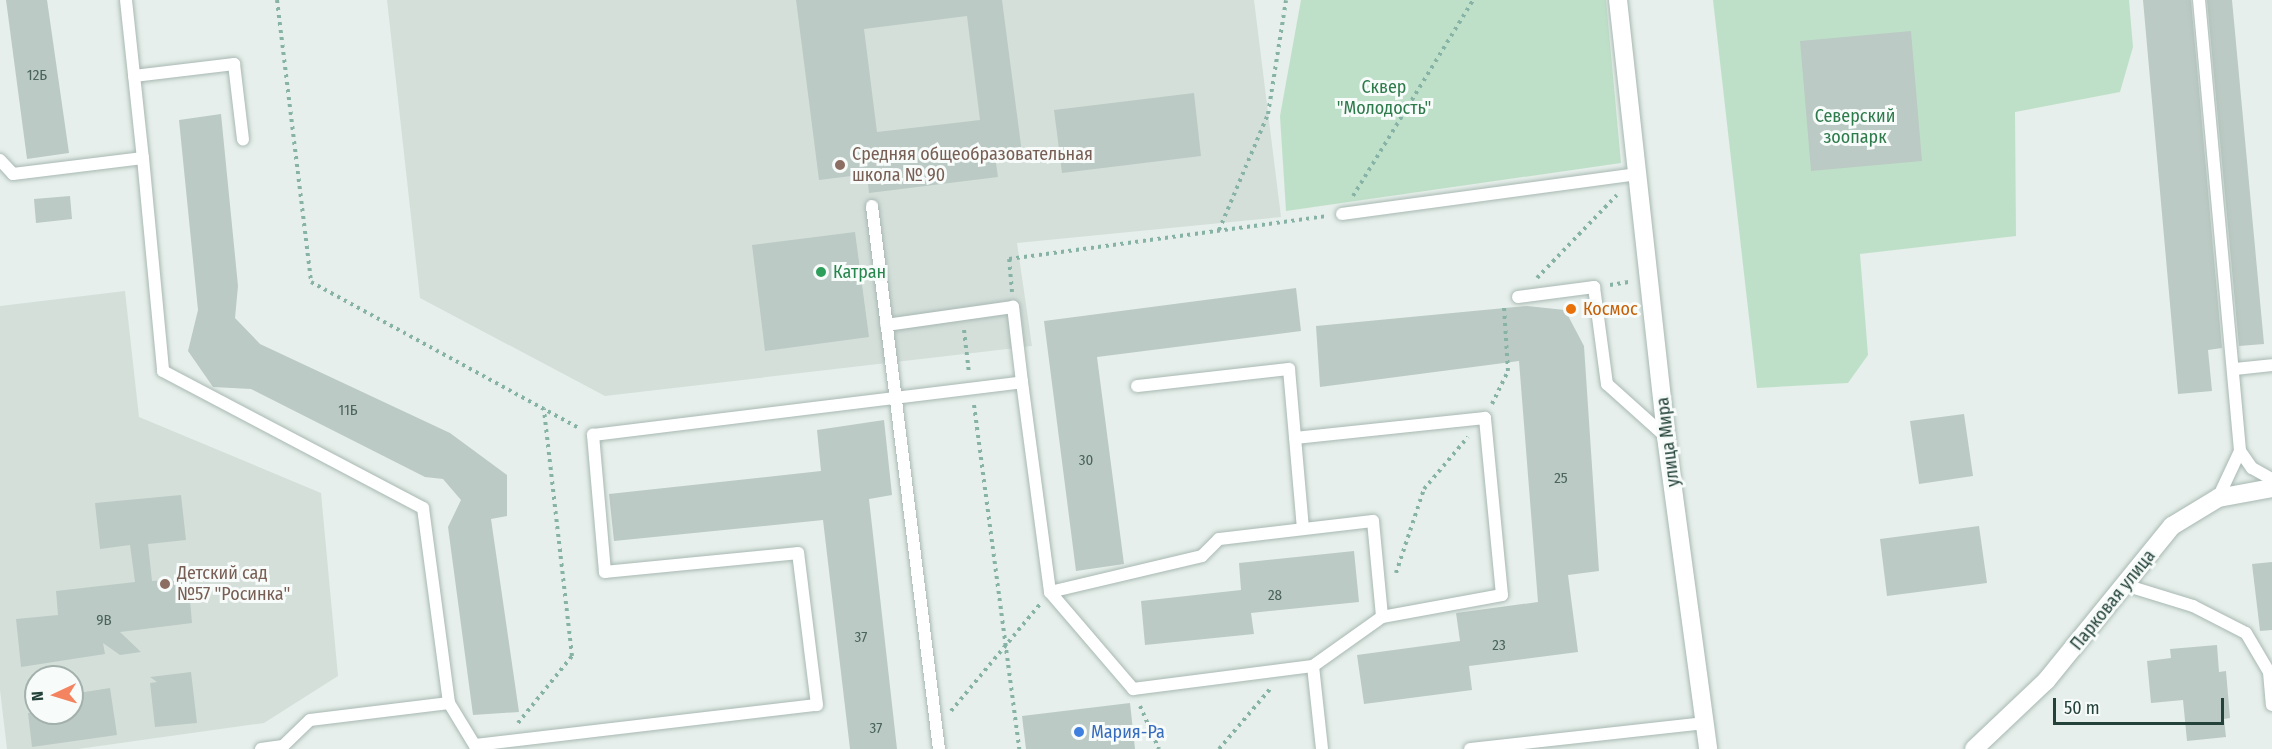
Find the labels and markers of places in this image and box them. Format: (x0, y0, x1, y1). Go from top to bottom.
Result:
place label: Средняя общеобразовательная школа № 90 (852, 144, 1093, 186)
marker: Средняя общеобразовательная школа № 90 (833, 158, 847, 172)
place label: Катран (833, 261, 886, 283)
marker: Катран (814, 265, 828, 279)
place label: Космос (1583, 298, 1638, 320)
marker: Космос (1564, 302, 1578, 316)
place label: Детский сад №57 "Росинка" (177, 563, 290, 606)
marker: Детский сад №57 "Росинка" (158, 577, 172, 591)
place label: Мария-Ра (1091, 721, 1165, 743)
marker: Мария-Ра (1072, 725, 1086, 739)

